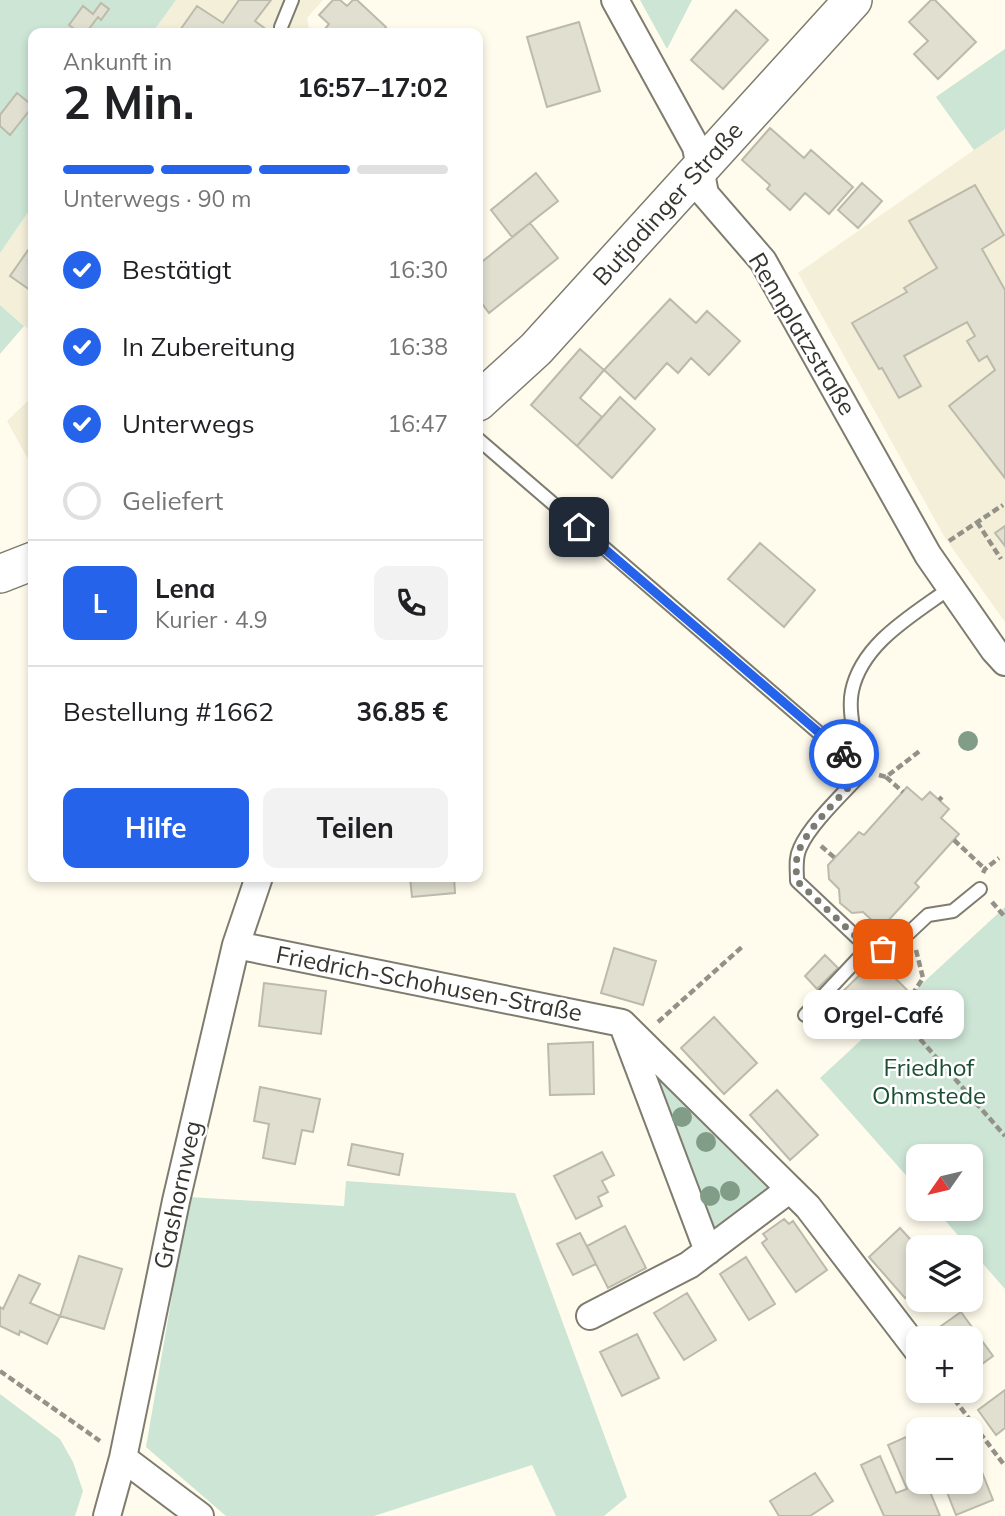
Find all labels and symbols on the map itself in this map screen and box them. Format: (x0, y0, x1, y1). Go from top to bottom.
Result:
street label: Butjadinger Straße (586, 115, 749, 291)
street label: Rennplatzstraße (743, 247, 863, 420)
pin (549, 497, 609, 557)
courier (809, 719, 879, 789)
pin (853, 919, 913, 979)
street label: Friedrich-Schohusen-Straße (274, 939, 585, 1027)
callout: Orgel-Café (802, 991, 964, 1040)
park label: Friedhof Ohmstede (872, 1052, 986, 1110)
street label: Grashornweg (147, 1118, 207, 1272)
north arrow (906, 1144, 984, 1222)

